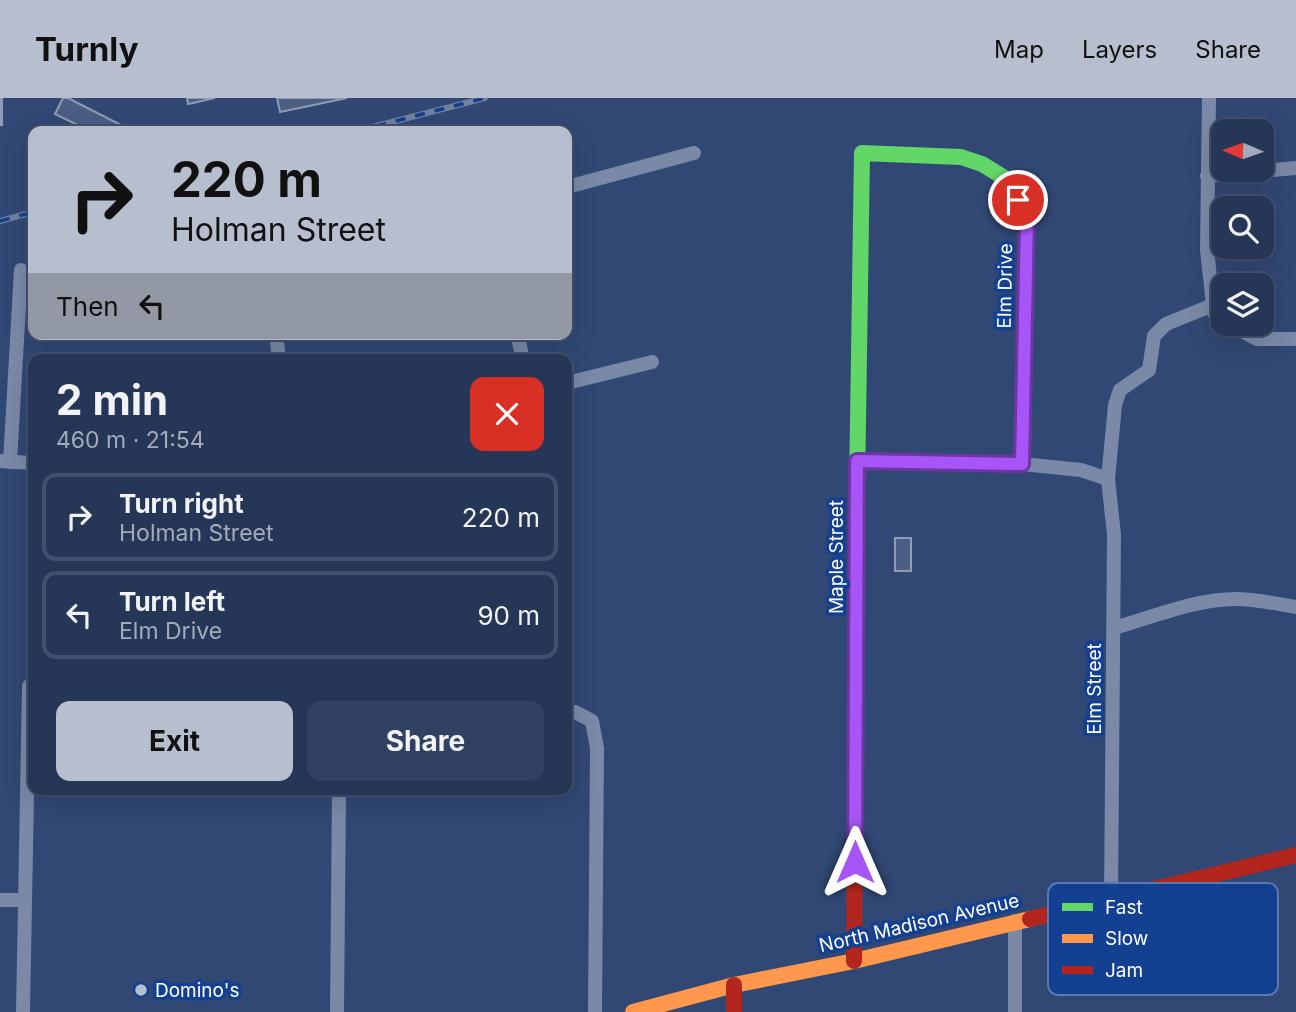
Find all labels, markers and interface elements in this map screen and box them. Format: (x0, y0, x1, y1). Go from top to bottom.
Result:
text: Turnly (35, 29, 139, 69)
text: Map (994, 35, 1044, 64)
text: Layers (1082, 35, 1157, 64)
text: Share (1195, 35, 1261, 64)
north arrow (1211, 119, 1274, 182)
map controls (1211, 119, 1274, 336)
text: 220 m (171, 150, 322, 209)
icon: right (56, 154, 147, 245)
pin (988, 170, 1048, 230)
icon: arrive (999, 181, 1037, 219)
button: search (1211, 196, 1274, 259)
text: Holman Street (171, 210, 386, 249)
street label: Elm Drive (993, 243, 1017, 329)
button: layers (1211, 273, 1274, 336)
icon: left (133, 287, 171, 325)
text: Then (56, 291, 119, 322)
text: 2 min (56, 374, 168, 425)
button: close (470, 377, 544, 451)
text: 460 m · 21:54 (56, 426, 205, 454)
text: Turn right (119, 488, 244, 519)
icon: right (60, 498, 98, 536)
street label: Maple Street (825, 500, 848, 614)
text: 220 m (462, 502, 540, 533)
text: Holman Street (119, 519, 273, 547)
text: Turn left (119, 586, 225, 617)
icon: left (60, 596, 98, 634)
text: 90 m (477, 600, 540, 631)
text: Elm Drive (119, 617, 222, 645)
street label: Elm Street (1083, 643, 1106, 735)
button: Exit (56, 701, 293, 781)
button: Share (307, 701, 544, 781)
position arrow (818, 825, 892, 899)
legend (1048, 883, 1278, 995)
street label: North Madison Avenue (817, 889, 1021, 957)
text: Fast (1105, 896, 1143, 919)
text: Slow (1105, 927, 1148, 950)
text: Jam (1105, 959, 1143, 982)
place label: Domino's (155, 979, 239, 1002)
marker: Domino's (133, 982, 149, 998)

